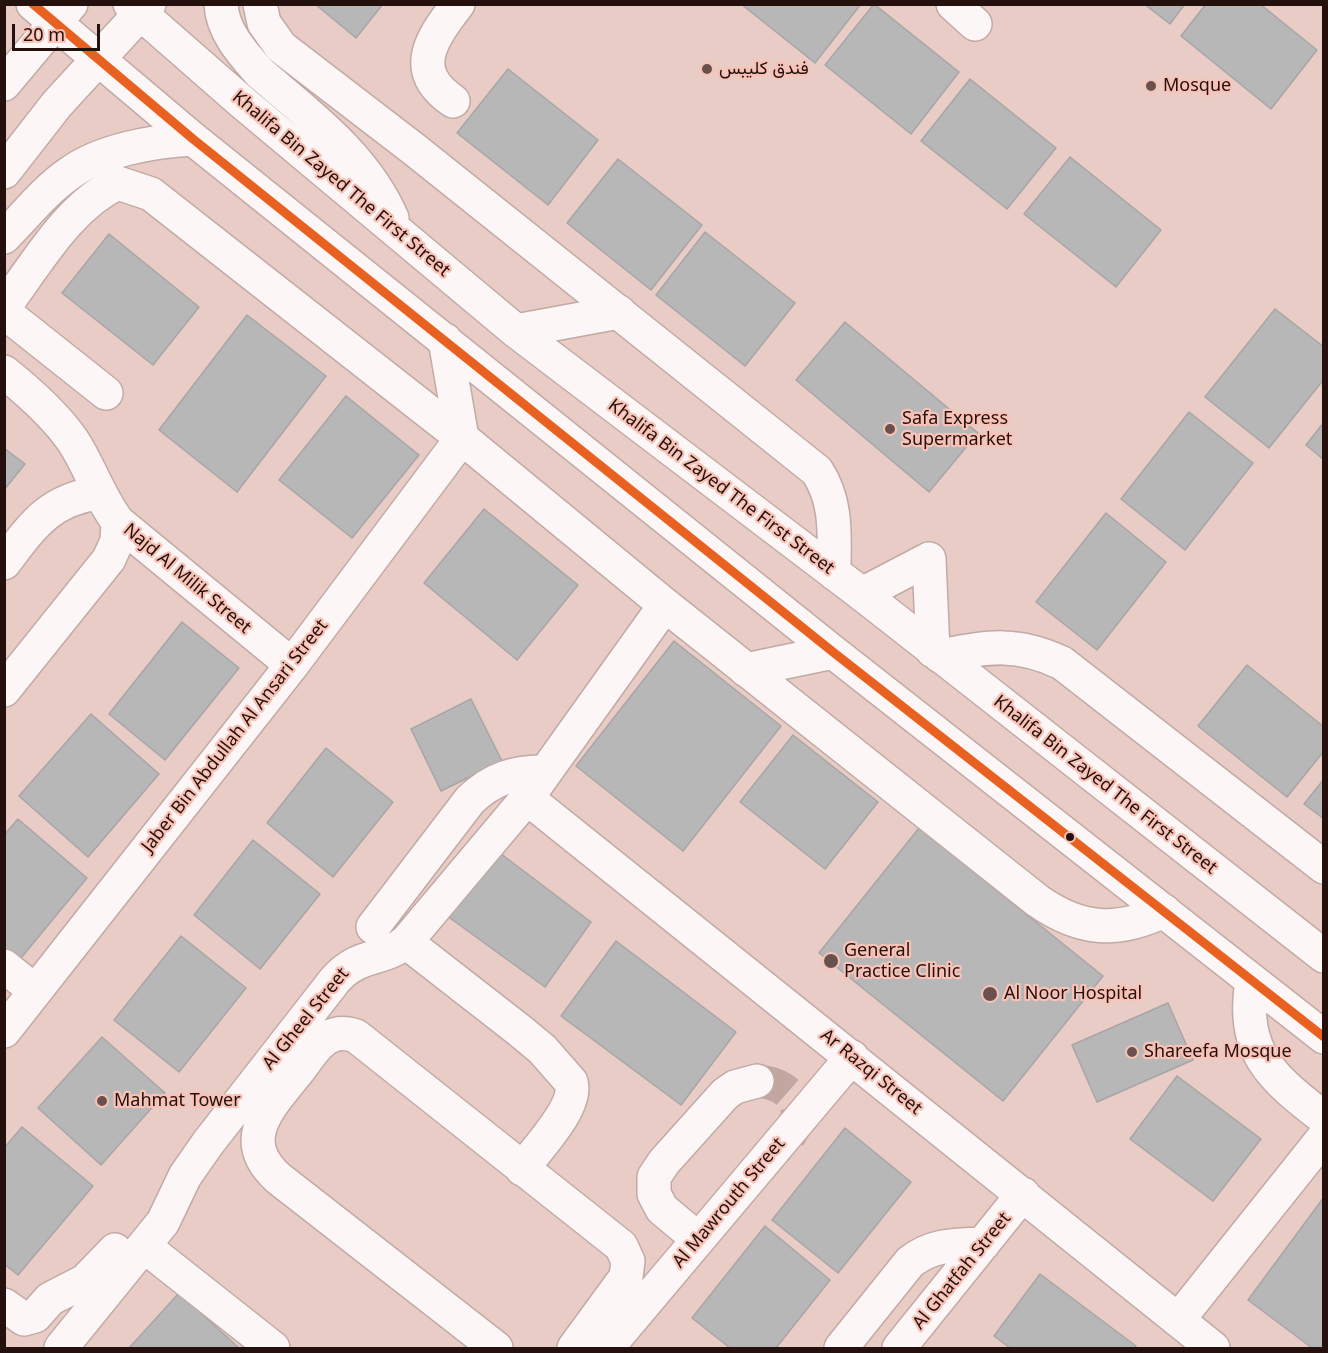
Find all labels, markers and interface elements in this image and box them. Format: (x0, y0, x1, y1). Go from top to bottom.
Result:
scale bar (15, 12, 104, 50)
text: 20 m (23, 22, 65, 46)
place label: فندق كليبس (719, 58, 809, 80)
marker: فندق كليبس (700, 62, 714, 76)
place label: Mosque (1163, 75, 1231, 97)
marker: Mosque (1144, 79, 1158, 93)
street label: Khalifa Bin Zayed The First Street (228, 86, 454, 282)
street label: Khalifa Bin Zayed The First Street (604, 395, 838, 579)
place label: Safa Express Supermarket (902, 408, 1012, 450)
marker: Safa Express Supermarket (883, 422, 897, 436)
street label: Najd Al Milik Street (119, 519, 255, 639)
street label: Jaber Bin Abdullah Al Ansari Street (137, 615, 333, 857)
street label: Khalifa Bin Zayed The First Street (989, 691, 1221, 879)
unlabelled marker (1064, 831, 1076, 843)
place label: General Practice Clinic (844, 940, 960, 982)
marker: General Practice Clinic (822, 952, 840, 970)
street label: Al Gheel Street (258, 964, 354, 1074)
place label: Al Noor Hospital (1004, 983, 1142, 1005)
marker: Al Noor Hospital (981, 985, 999, 1003)
street label: Ar Razqi Street (816, 1025, 926, 1119)
place label: Shareefa Mosque (1144, 1041, 1292, 1063)
marker: Shareefa Mosque (1125, 1045, 1139, 1059)
place label: Mahmat Tower (114, 1090, 241, 1112)
marker: Mahmat Tower (95, 1094, 109, 1108)
street label: Al Mawrouth Street (668, 1134, 790, 1272)
street label: Al Ghatfah Street (908, 1208, 1016, 1334)

